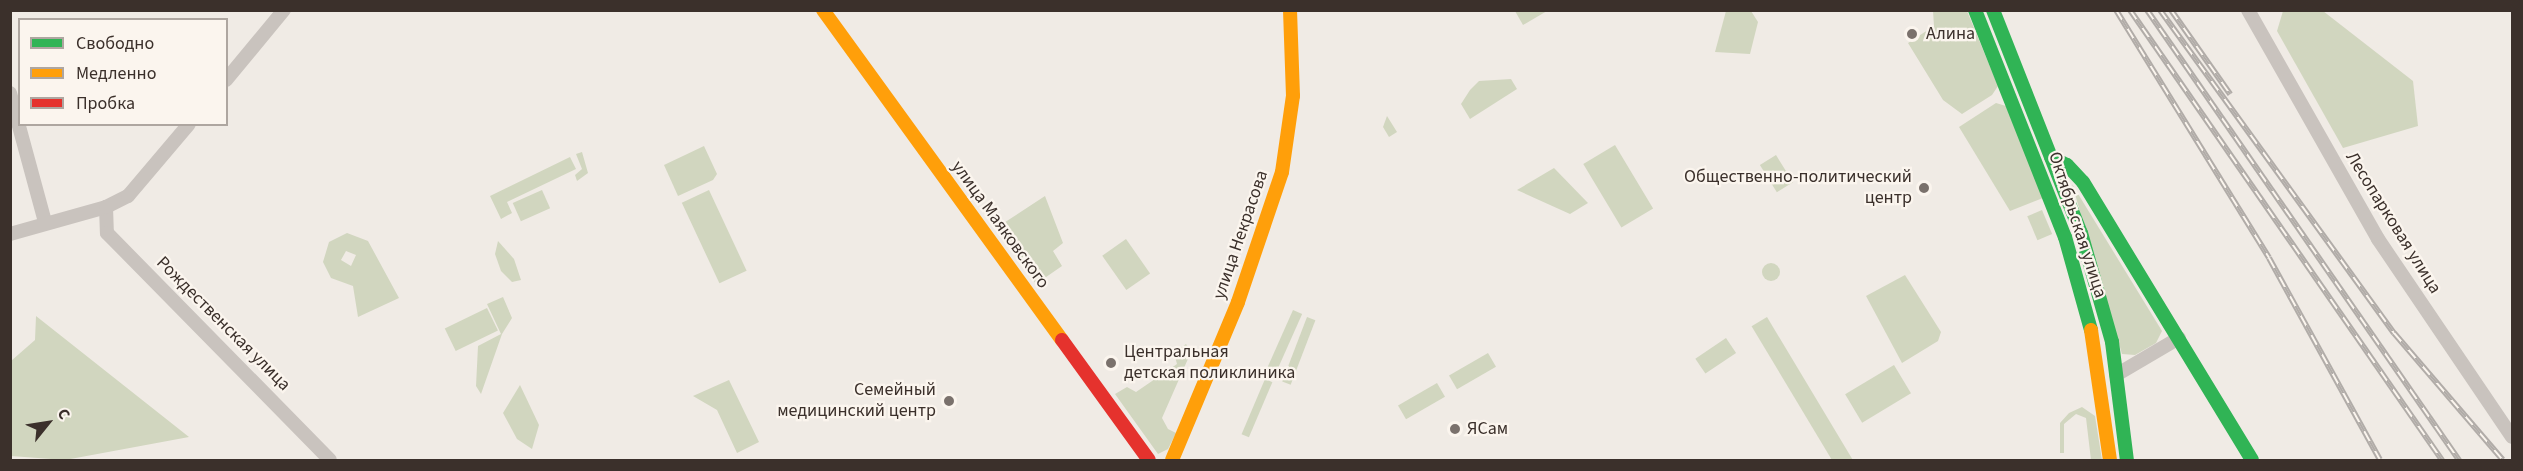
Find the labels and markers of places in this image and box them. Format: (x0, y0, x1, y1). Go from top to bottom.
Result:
place label: Алина (1926, 23, 1975, 45)
marker: Алина (1903, 25, 1921, 43)
place label: Общественно-политический центр (1684, 167, 1912, 210)
marker: Общественно-политический центр (1917, 181, 1931, 195)
place label: Центральная детская поликлиника (1124, 342, 1295, 385)
marker: Центральная детская поликлиника (1102, 354, 1120, 372)
place label: Семейный медицинский центр (777, 380, 936, 422)
marker: Семейный медицинский центр (940, 392, 958, 410)
place label: ЯСам (1467, 418, 1508, 440)
marker: ЯСам (1448, 422, 1462, 436)

